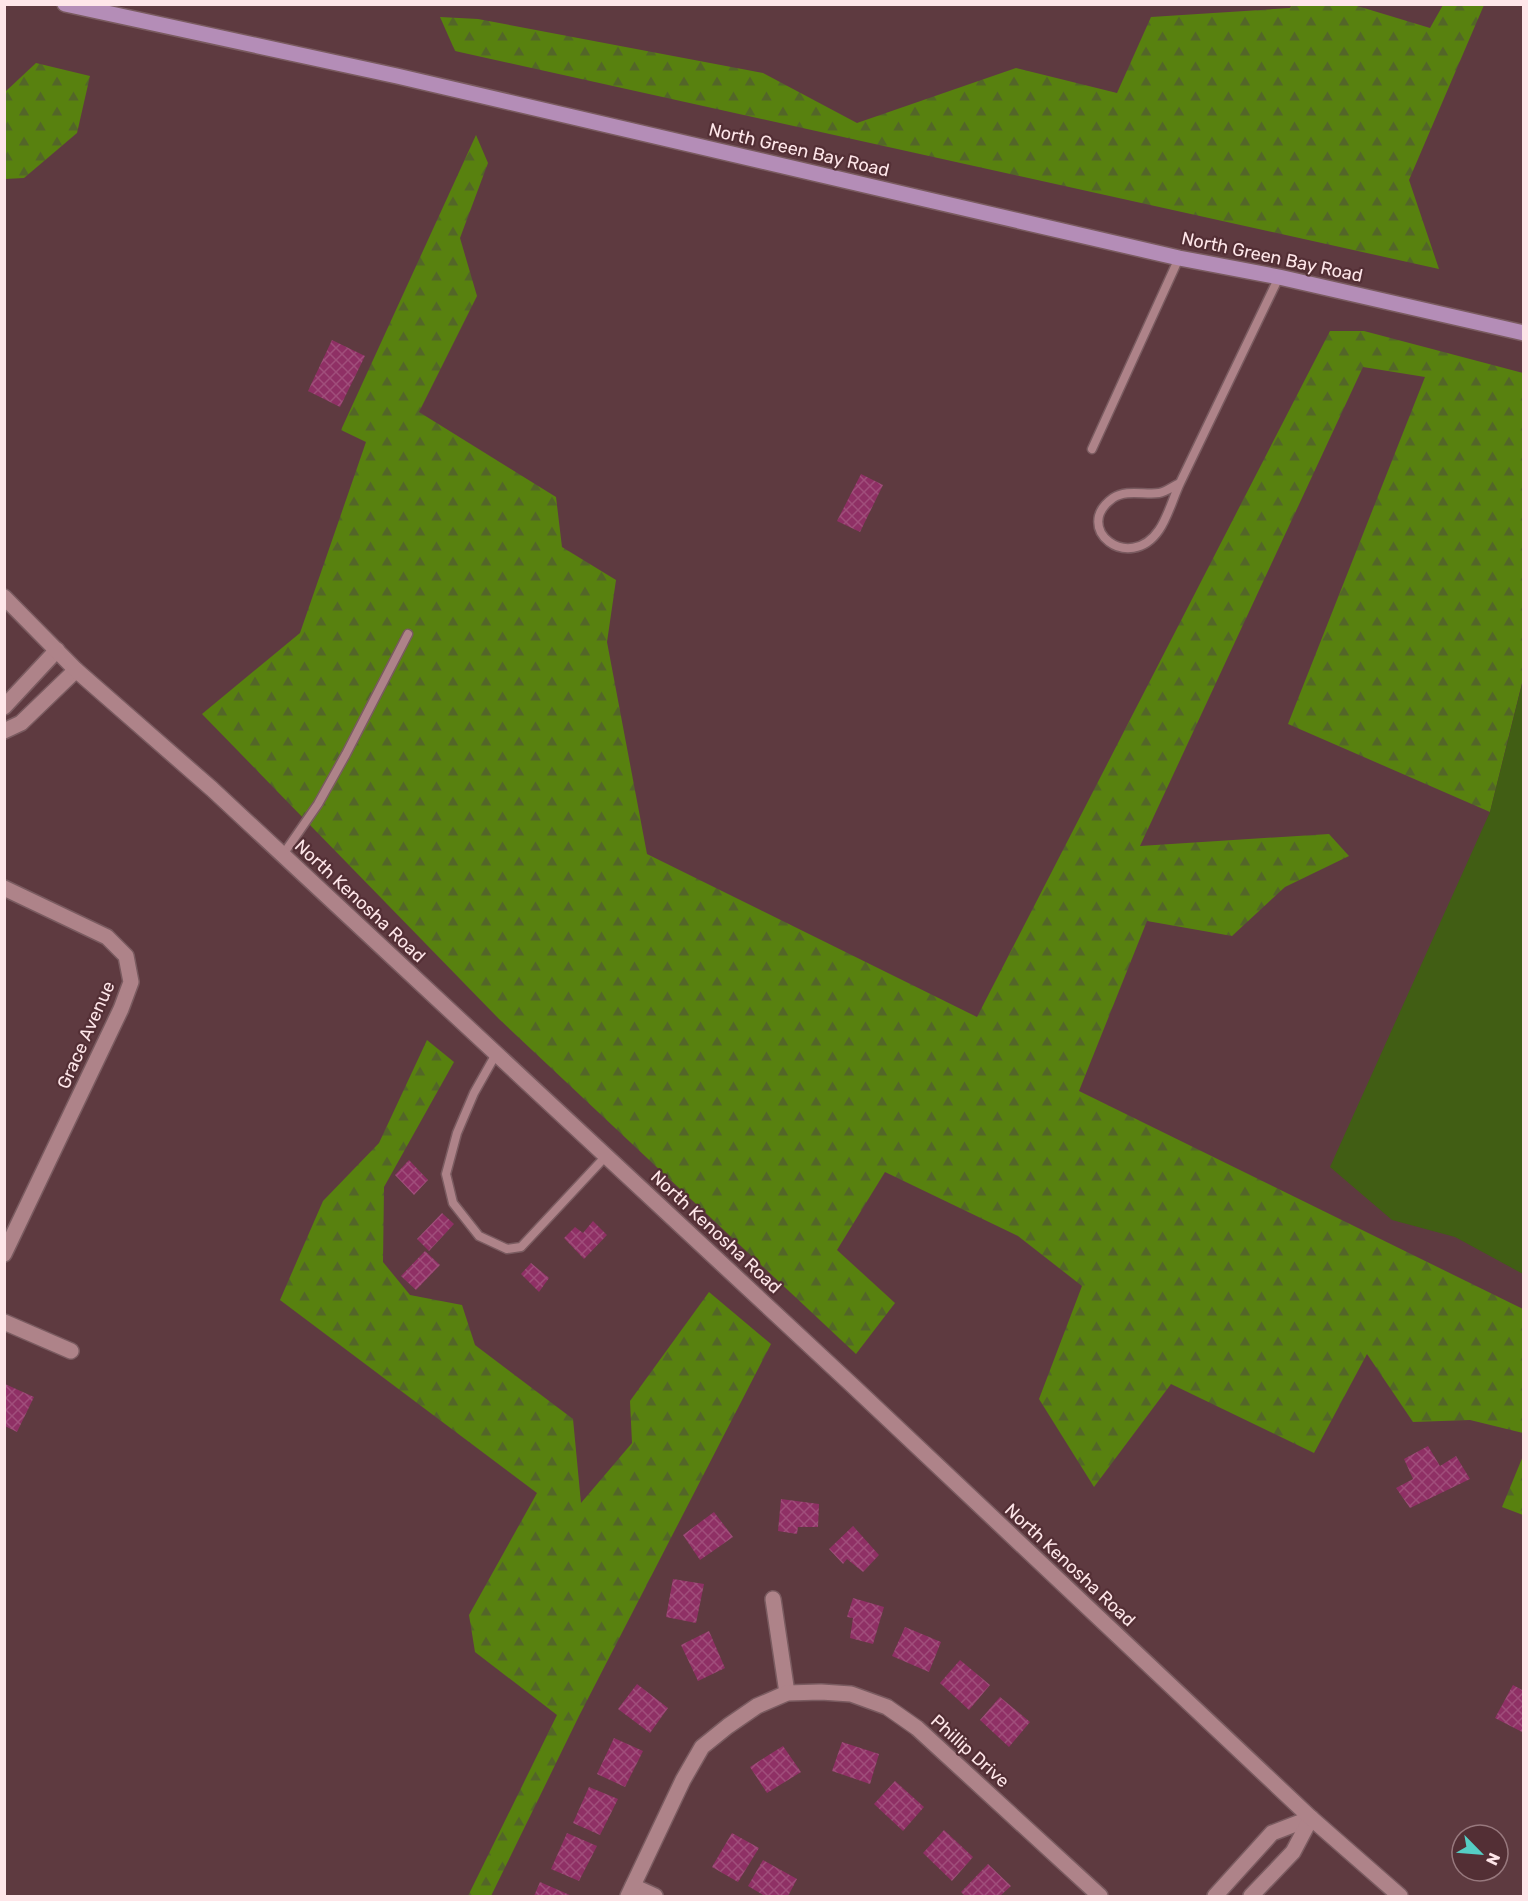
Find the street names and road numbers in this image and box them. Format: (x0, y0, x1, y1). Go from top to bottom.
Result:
street label: North Green Bay Road (707, 118, 891, 182)
street label: North Green Bay Road (1179, 227, 1365, 287)
street label: North Kenosha Road (290, 835, 430, 967)
street label: Grace Avenue (52, 978, 120, 1092)
street label: North Kenosha Road (646, 1166, 786, 1298)
street label: North Kenosha Road (1000, 1499, 1140, 1631)
street label: Phillip Drive (926, 1710, 1014, 1792)

